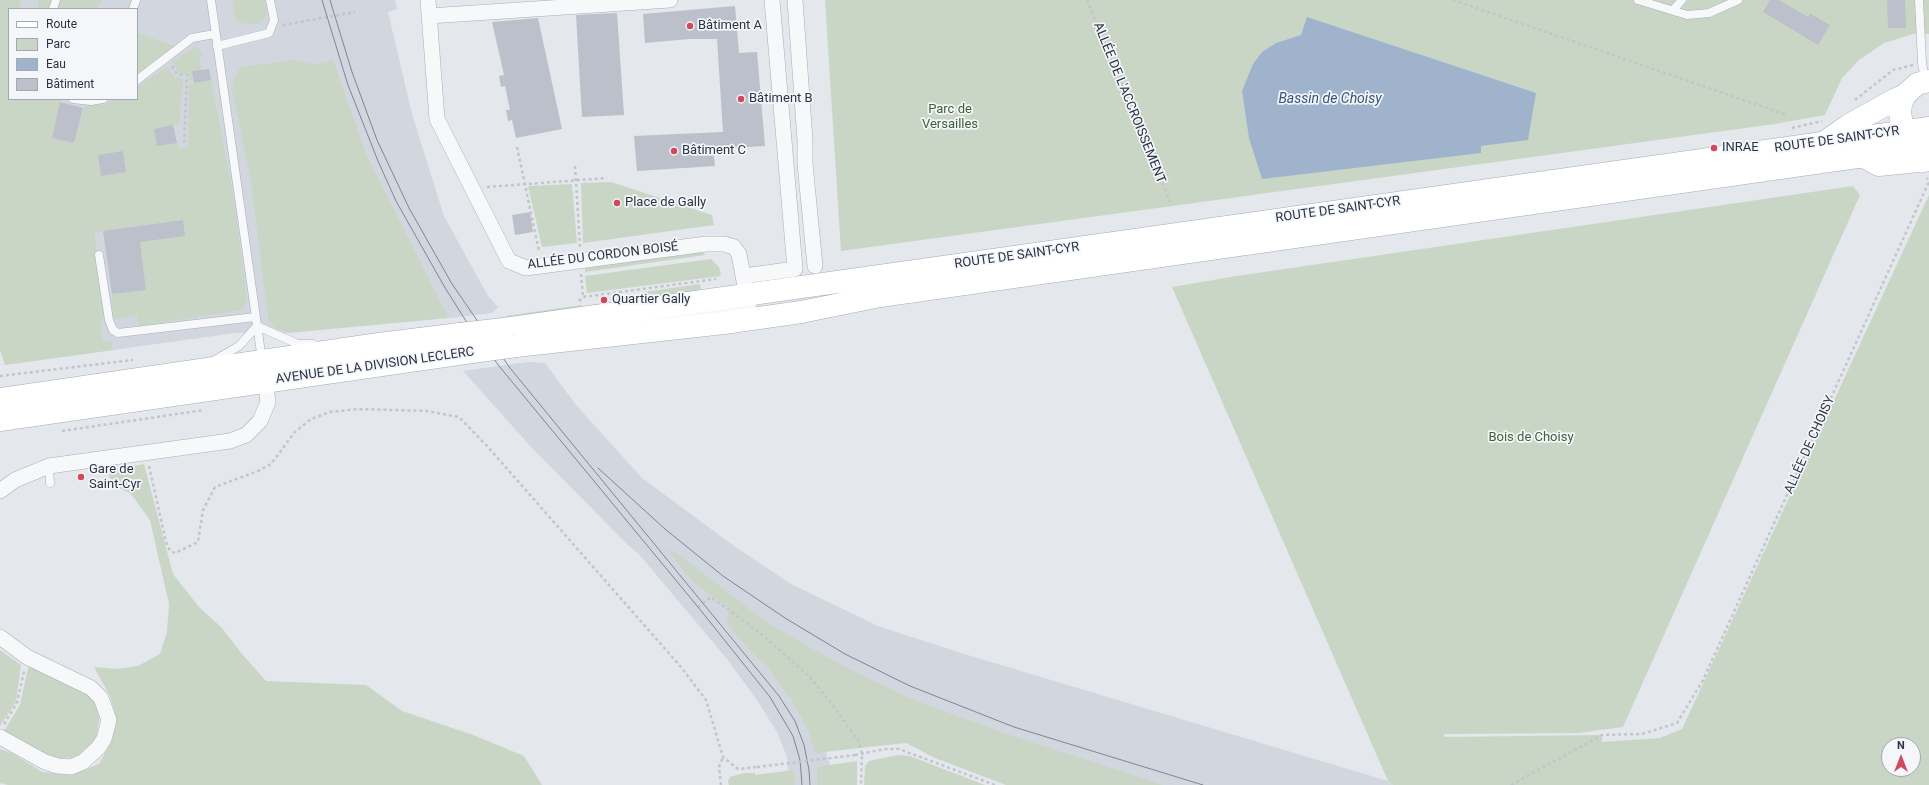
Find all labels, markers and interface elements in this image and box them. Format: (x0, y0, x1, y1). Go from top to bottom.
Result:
legend (8, 8, 138, 100)
text: Route (46, 17, 77, 31)
place label: Bâtiment A (698, 18, 762, 34)
street label: ALLÉE DE L'ACCROISSEMENT (1089, 20, 1169, 186)
marker: Bâtiment A (685, 21, 695, 31)
text: Parc (46, 37, 70, 51)
text: Eau (46, 57, 66, 71)
text: Bâtiment (46, 77, 94, 91)
place label: Bâtiment B (749, 91, 813, 107)
water label: Bassin de Choisy (1278, 91, 1382, 107)
marker: Bâtiment B (736, 94, 746, 104)
park label: Parc de Versailles (922, 102, 978, 133)
street label: ROUTE DE SAINT-CYR (1774, 124, 1900, 156)
place label: INRAE (1722, 140, 1759, 156)
place label: Bâtiment C (682, 143, 746, 159)
marker: INRAE (1709, 143, 1719, 153)
marker: Bâtiment C (669, 146, 679, 156)
street label: ROUTE DE SAINT-CYR (1275, 194, 1401, 226)
place label: Place de Gally (625, 195, 706, 211)
marker: Place de Gally (612, 198, 622, 208)
street label: ALLÉE DU CORDON BOISÉ (527, 239, 679, 273)
street label: ROUTE DE SAINT-CYR (954, 240, 1080, 272)
place label: Quartier Gally (612, 292, 690, 308)
marker: Quartier Gally (599, 295, 609, 305)
street label: AVENUE DE LA DIVISION LECLERC (275, 344, 475, 388)
street label: ALLÉE DE CHOISY (1781, 394, 1839, 496)
park label: Bois de Choisy (1488, 430, 1574, 446)
place label: Gare de Saint-Cyr (89, 462, 141, 493)
marker: Gare de Saint-Cyr (76, 472, 86, 482)
north arrow (1881, 737, 1921, 777)
text: N (1897, 739, 1905, 752)

